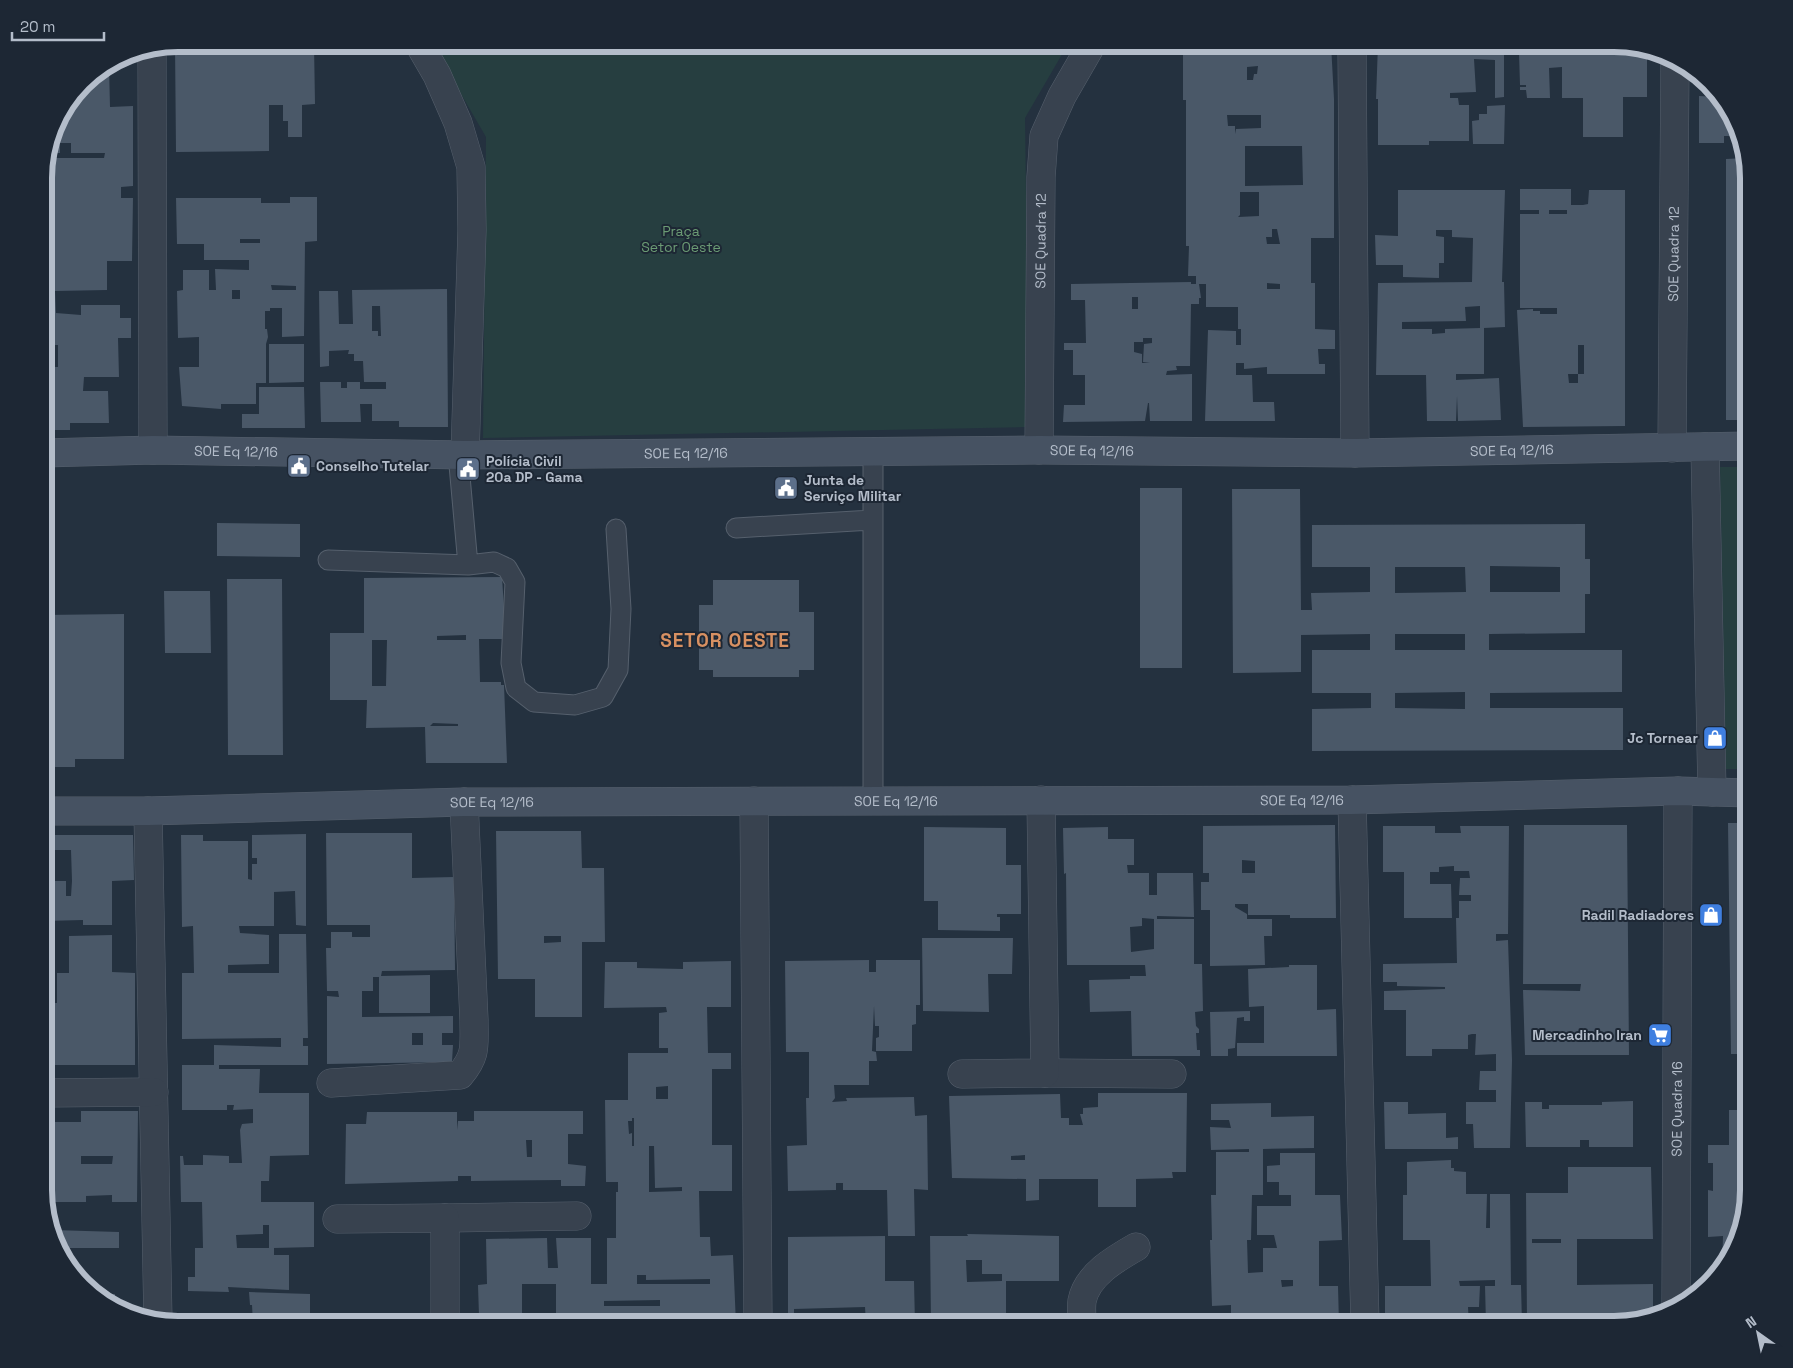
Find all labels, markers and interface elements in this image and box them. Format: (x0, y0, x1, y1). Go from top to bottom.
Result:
scale bar (12, 10, 105, 42)
text: 20 m (20, 17, 55, 36)
street label: SOE Quadra 12 (1031, 193, 1050, 289)
street label: SOE Quadra 12 (1664, 206, 1683, 302)
park label: Praça Setor Oeste (641, 222, 721, 256)
street label: SOE Eq 12/16 (1470, 440, 1554, 460)
street label: SOE Eq 12/16 (1050, 441, 1134, 460)
street label: SOE Eq 12/16 (194, 442, 278, 461)
street label: SOE Eq 12/16 (644, 444, 728, 462)
place label: Polícia Civil 20a DP - Gama (486, 452, 583, 486)
public building icon: Conselho Tutelar (286, 453, 312, 479)
public building icon: Polícia Civil 20a DP - Gama (455, 456, 481, 482)
place label: Conselho Tutelar (316, 457, 430, 475)
place label: Junta de Serviço Militar (804, 471, 902, 505)
public building icon: Junta de Serviço Militar (773, 475, 799, 501)
district label: SETOR OESTE (660, 628, 790, 653)
shop icon: Jc Tornear (1702, 725, 1728, 751)
place label: Jc Tornear (1627, 729, 1698, 747)
street label: SOE Eq 12/16 (1260, 791, 1344, 809)
street label: SOE Eq 12/16 (854, 792, 938, 810)
street label: SOE Eq 12/16 (450, 793, 534, 811)
shop icon: Radil Radiadores (1698, 902, 1724, 928)
place label: Radil Radiadores (1582, 906, 1694, 924)
supermarket icon: Mercadinho Iran (1647, 1022, 1673, 1048)
place label: Mercadinho Iran (1532, 1026, 1642, 1044)
street label: SOE Quadra 16 (1668, 1061, 1686, 1157)
north arrow (1733, 1308, 1783, 1358)
text: N (1742, 1312, 1760, 1332)

